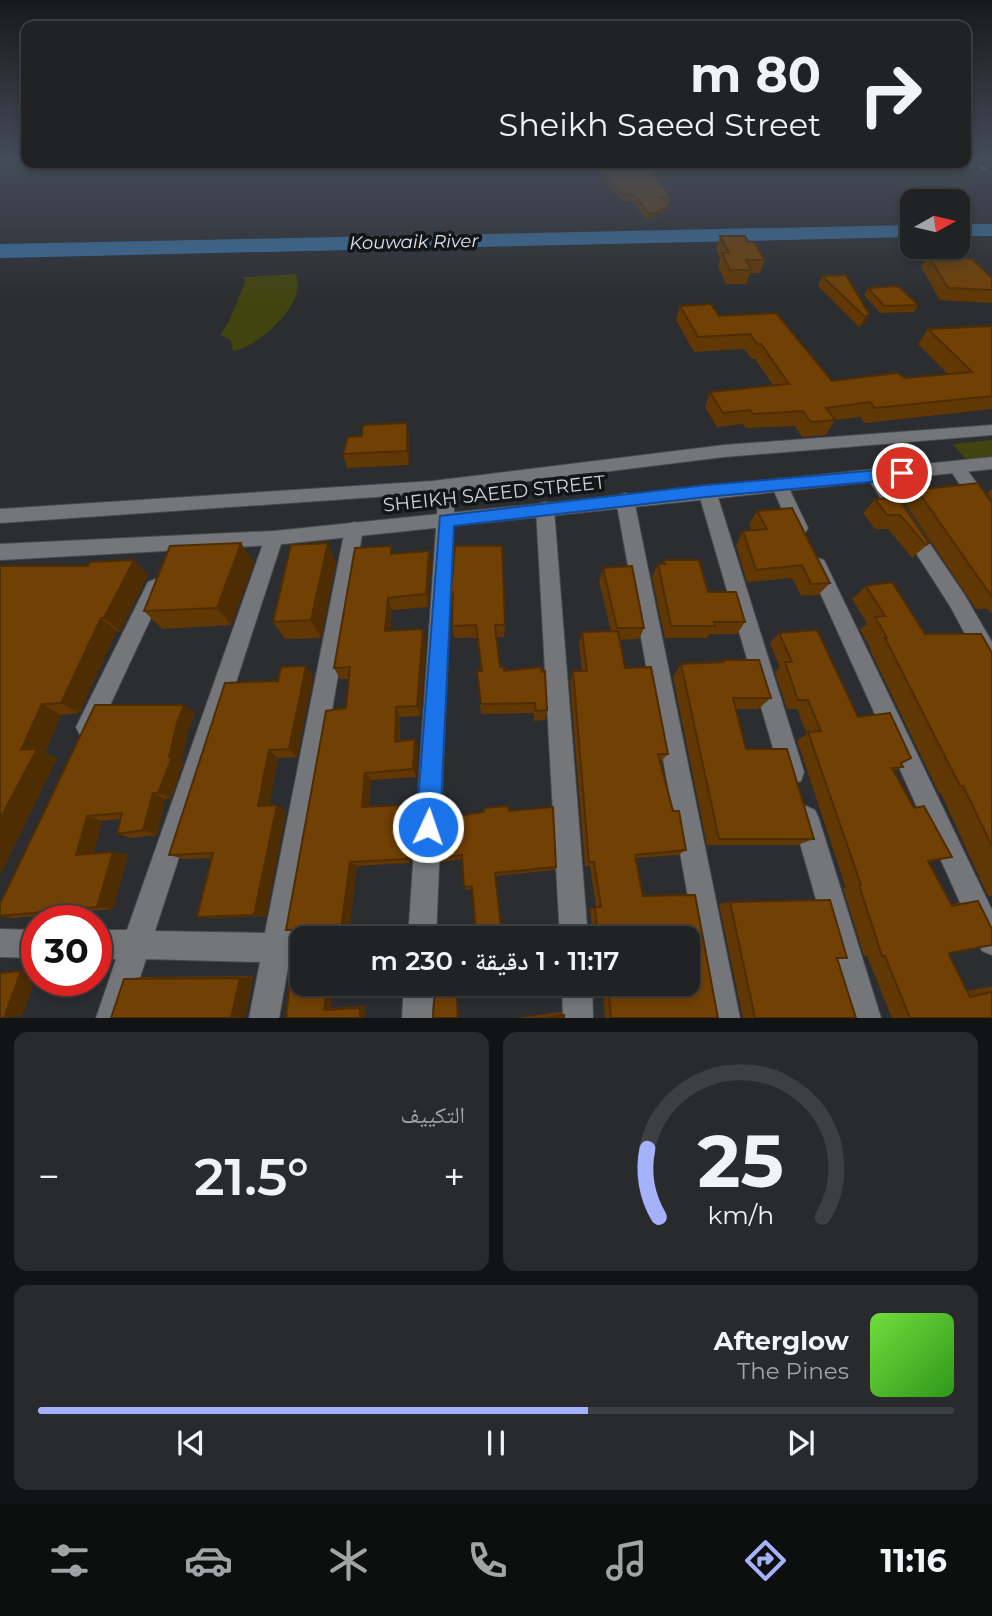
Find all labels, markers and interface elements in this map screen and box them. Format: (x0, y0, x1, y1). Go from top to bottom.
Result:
text: 80 m (690, 45, 821, 104)
icon: right (845, 49, 936, 140)
text: Sheikh Saeed Street (499, 105, 821, 144)
north arrow (900, 189, 970, 259)
map controls (900, 189, 970, 259)
water label: Kouwaik River (349, 230, 480, 254)
pin (872, 443, 932, 503)
icon: arrive (883, 454, 921, 492)
street label: SHEIKH SAEED STREET (382, 470, 606, 517)
position arrow (391, 790, 465, 864)
speed limit sign: 30 (21, 905, 112, 996)
text: 11:17 · 1 دقيقة · 230 m (371, 945, 619, 977)
text: التكييف (400, 1101, 465, 1129)
text: 25 (697, 1118, 784, 1206)
text: 21.5° (194, 1145, 309, 1208)
text: − (38, 1153, 60, 1200)
text: + (443, 1153, 465, 1200)
text: km/h (707, 1200, 774, 1230)
text: Afterglow (714, 1325, 849, 1357)
text: The Pines (737, 1357, 849, 1385)
icon: previous (172, 1424, 210, 1462)
icon: pause (477, 1424, 515, 1462)
icon: next (782, 1424, 820, 1462)
icon: filters (45, 1536, 94, 1585)
icon: car (184, 1536, 233, 1585)
icon: climate (324, 1536, 373, 1585)
icon: phone (463, 1536, 512, 1585)
icon: music (602, 1536, 651, 1585)
icon: directions (741, 1536, 790, 1585)
text: 11:16 (880, 1541, 947, 1580)

